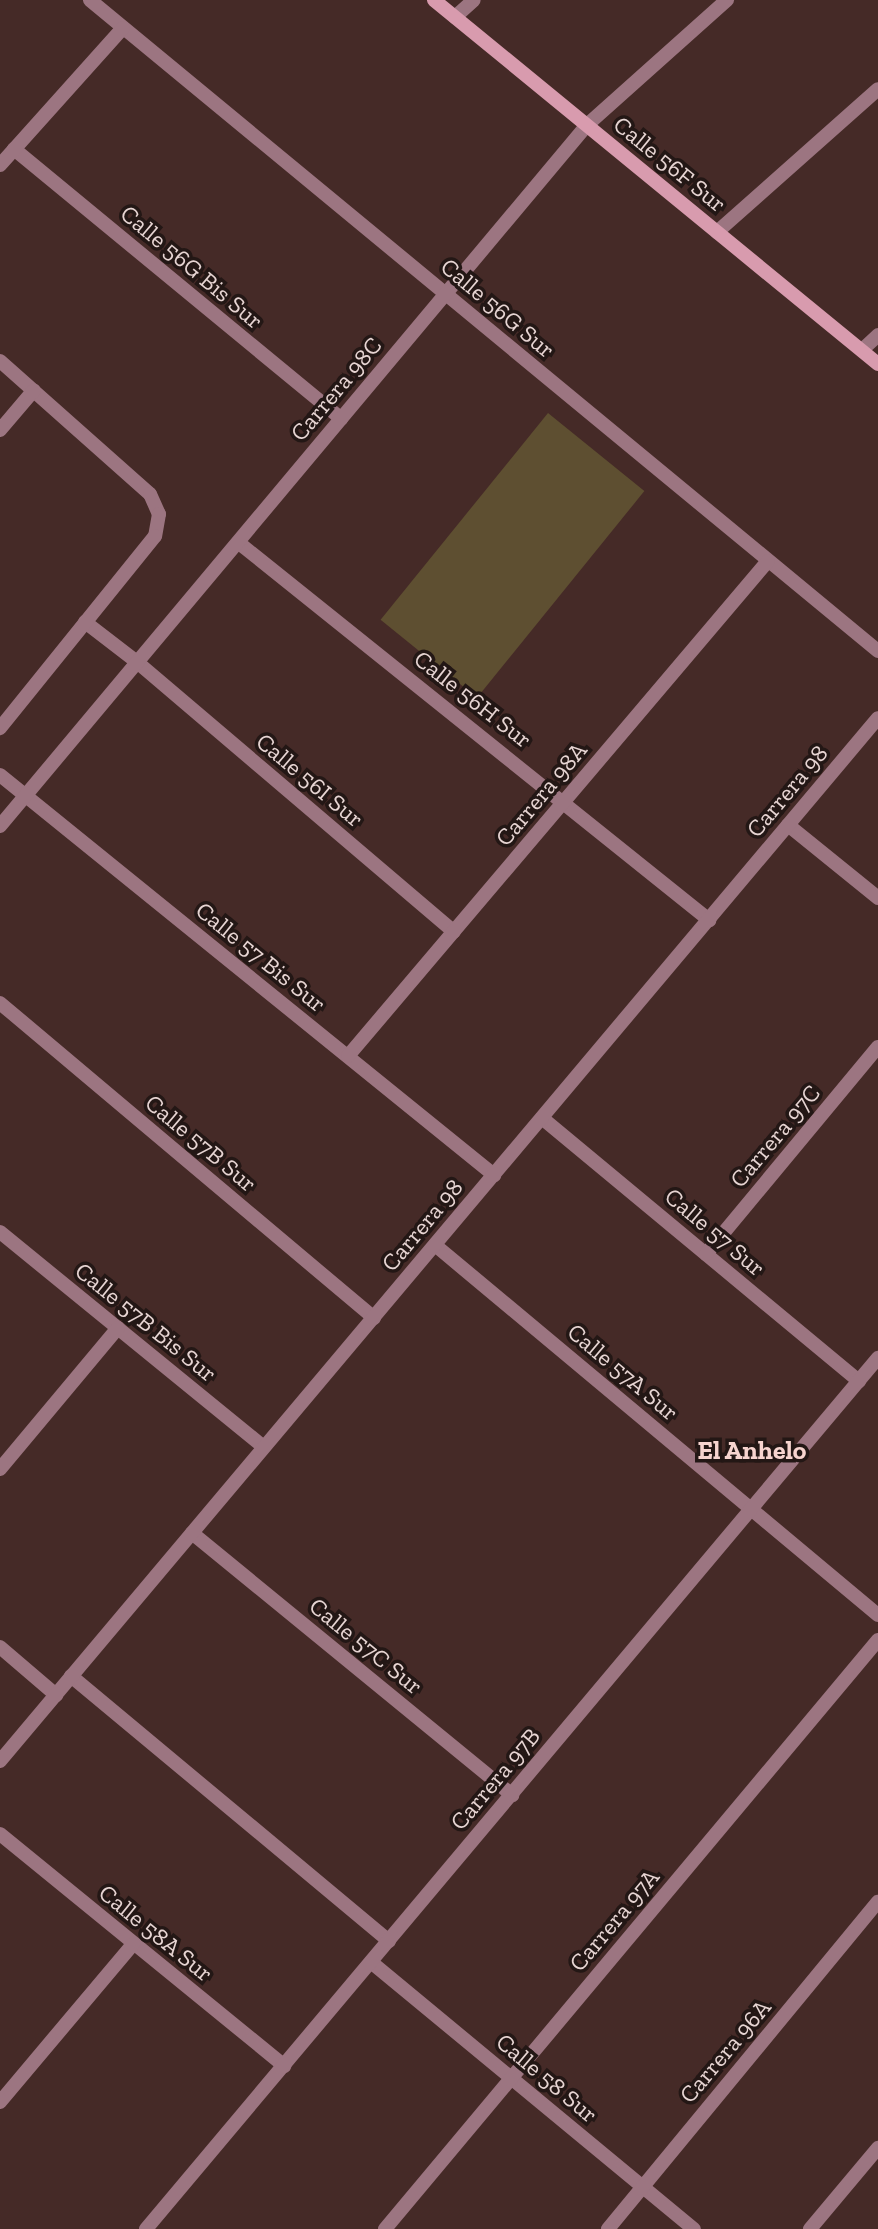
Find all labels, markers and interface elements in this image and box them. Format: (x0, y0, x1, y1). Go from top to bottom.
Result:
street label: Calle 56F Sur (608, 110, 732, 218)
street label: Calle 56G Bis Sur (115, 199, 269, 335)
street label: Calle 56G Sur (435, 252, 561, 364)
street label: Carrera 98C (284, 331, 388, 447)
street label: Calle 56H Sur (408, 644, 538, 754)
street label: Calle 56I Sur (251, 727, 369, 833)
street label: Carrera 98A (489, 736, 593, 852)
street label: Carrera 98 (740, 739, 834, 843)
street label: Calle 57 Bis Sur (190, 896, 332, 1018)
street label: Carrera 97C (724, 1079, 826, 1193)
street label: Calle 57B Sur (139, 1088, 263, 1198)
street label: Carrera 98 (375, 1173, 469, 1277)
street label: Calle 57 Sur (659, 1182, 771, 1282)
street label: Calle 57B Bis Sur (69, 1256, 223, 1388)
street label: Calle 57A Sur (561, 1317, 685, 1427)
district label: El Anhelo (697, 1435, 807, 1467)
street label: Calle 57C Sur (304, 1592, 428, 1700)
street label: Carrera 97B (444, 1722, 546, 1836)
street label: Carrera 97A (563, 1863, 665, 1977)
street label: Calle 58A Sur (93, 1878, 219, 1988)
street label: Carrera 96A (673, 1993, 777, 2109)
street label: Calle 58 Sur (490, 2027, 604, 2129)

